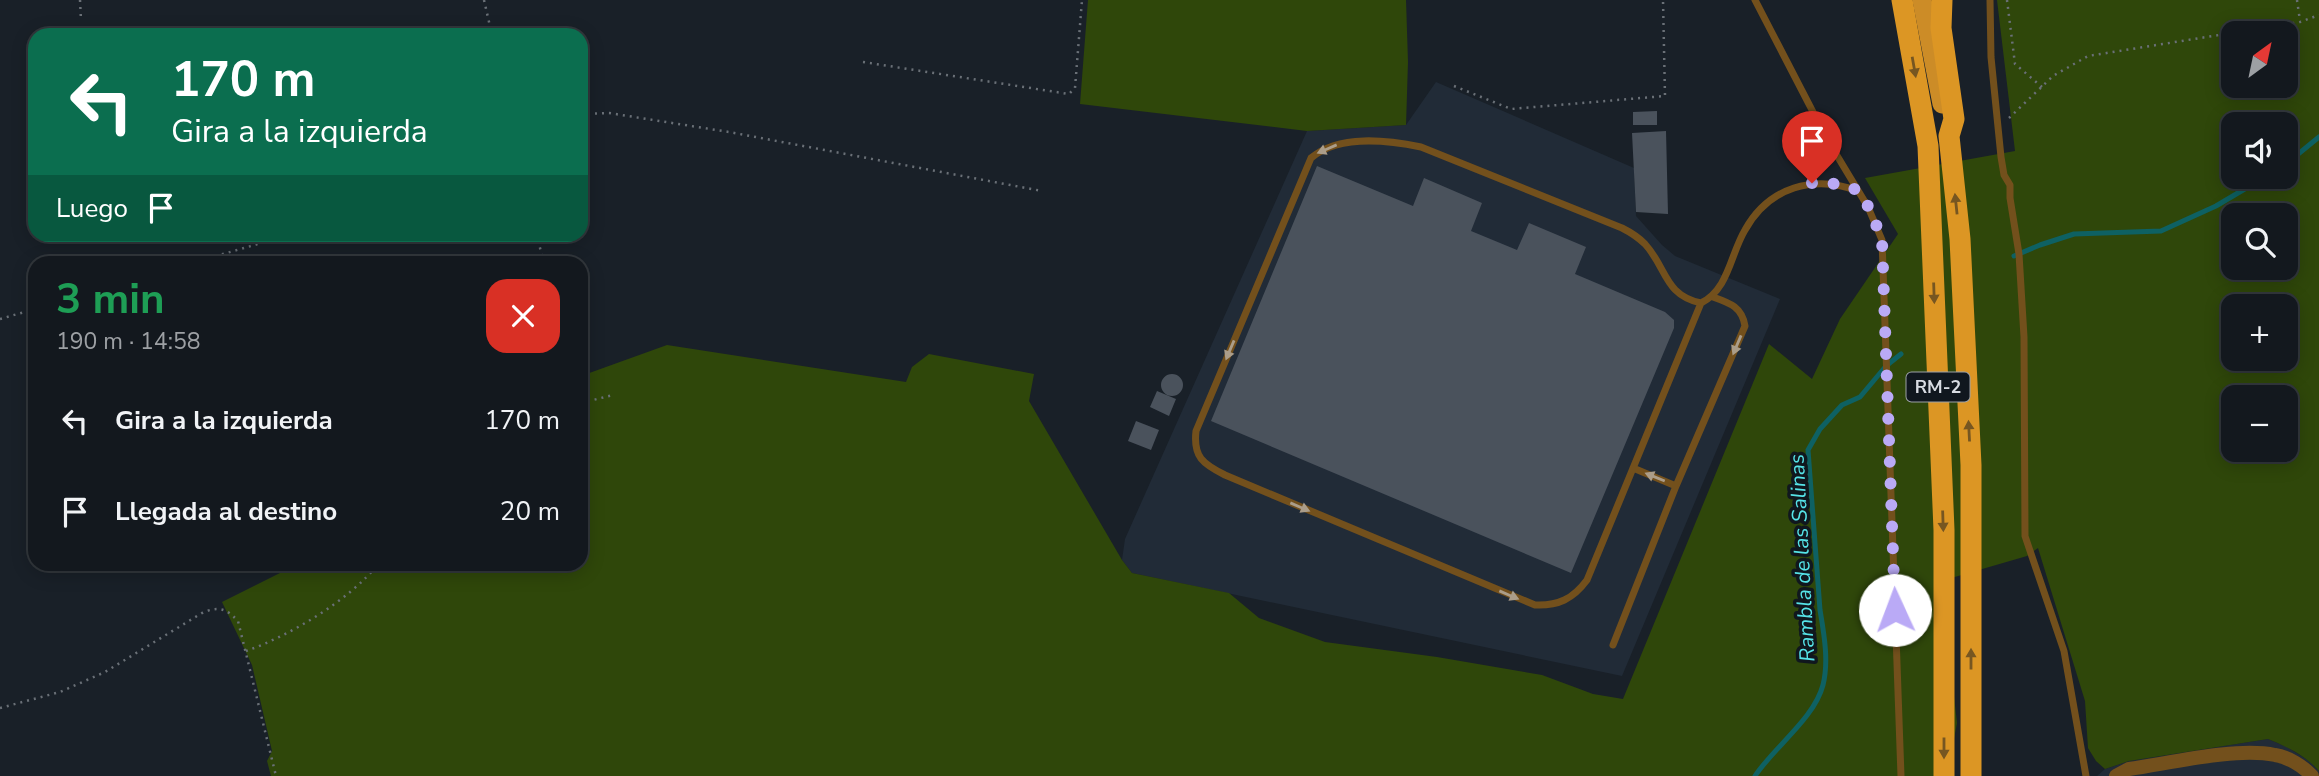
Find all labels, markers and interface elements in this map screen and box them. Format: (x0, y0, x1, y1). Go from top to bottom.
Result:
north arrow (2221, 21, 2298, 98)
map controls (2221, 21, 2298, 462)
text: 170 m (171, 46, 315, 113)
icon: left (56, 56, 147, 147)
one-way arrow (1909, 56, 1920, 78)
text: Gira a la izquierda (171, 110, 428, 153)
pin (1782, 111, 1842, 183)
button: sound (2221, 112, 2298, 189)
icon: arrive (1793, 122, 1831, 160)
one-way arrow (1317, 143, 1337, 155)
icon: arrive (142, 189, 180, 227)
text: Luego (56, 191, 128, 226)
one-way arrow (1951, 193, 1962, 215)
button: search (2221, 203, 2298, 280)
text: 3 min (56, 271, 165, 328)
button: close (486, 279, 560, 353)
one-way arrow (1929, 283, 1940, 305)
button: + (2221, 294, 2298, 371)
text: 190 m · 14:58 (56, 326, 201, 357)
one-way arrow (1731, 335, 1742, 356)
one-way arrow (1225, 340, 1236, 361)
road number: RM-2 (1906, 372, 1969, 402)
button: − (2221, 385, 2298, 462)
icon: left (56, 402, 94, 440)
text: Gira a la izquierda (115, 403, 333, 438)
text: 170 m (484, 403, 560, 438)
one-way arrow (1964, 420, 1975, 442)
water label: Rambla de las Salinas (1783, 453, 1821, 663)
one-way arrow (1644, 472, 1665, 483)
icon: arrive (56, 493, 94, 531)
text: Llegada al destino (115, 494, 337, 529)
text: 20 m (500, 494, 560, 529)
one-way arrow (1289, 501, 1310, 512)
one-way arrow (1938, 510, 1949, 532)
position arrow (1858, 573, 1932, 647)
one-way arrow (1499, 589, 1520, 600)
one-way arrow (1965, 648, 1977, 670)
one-way arrow (1938, 737, 1950, 759)

